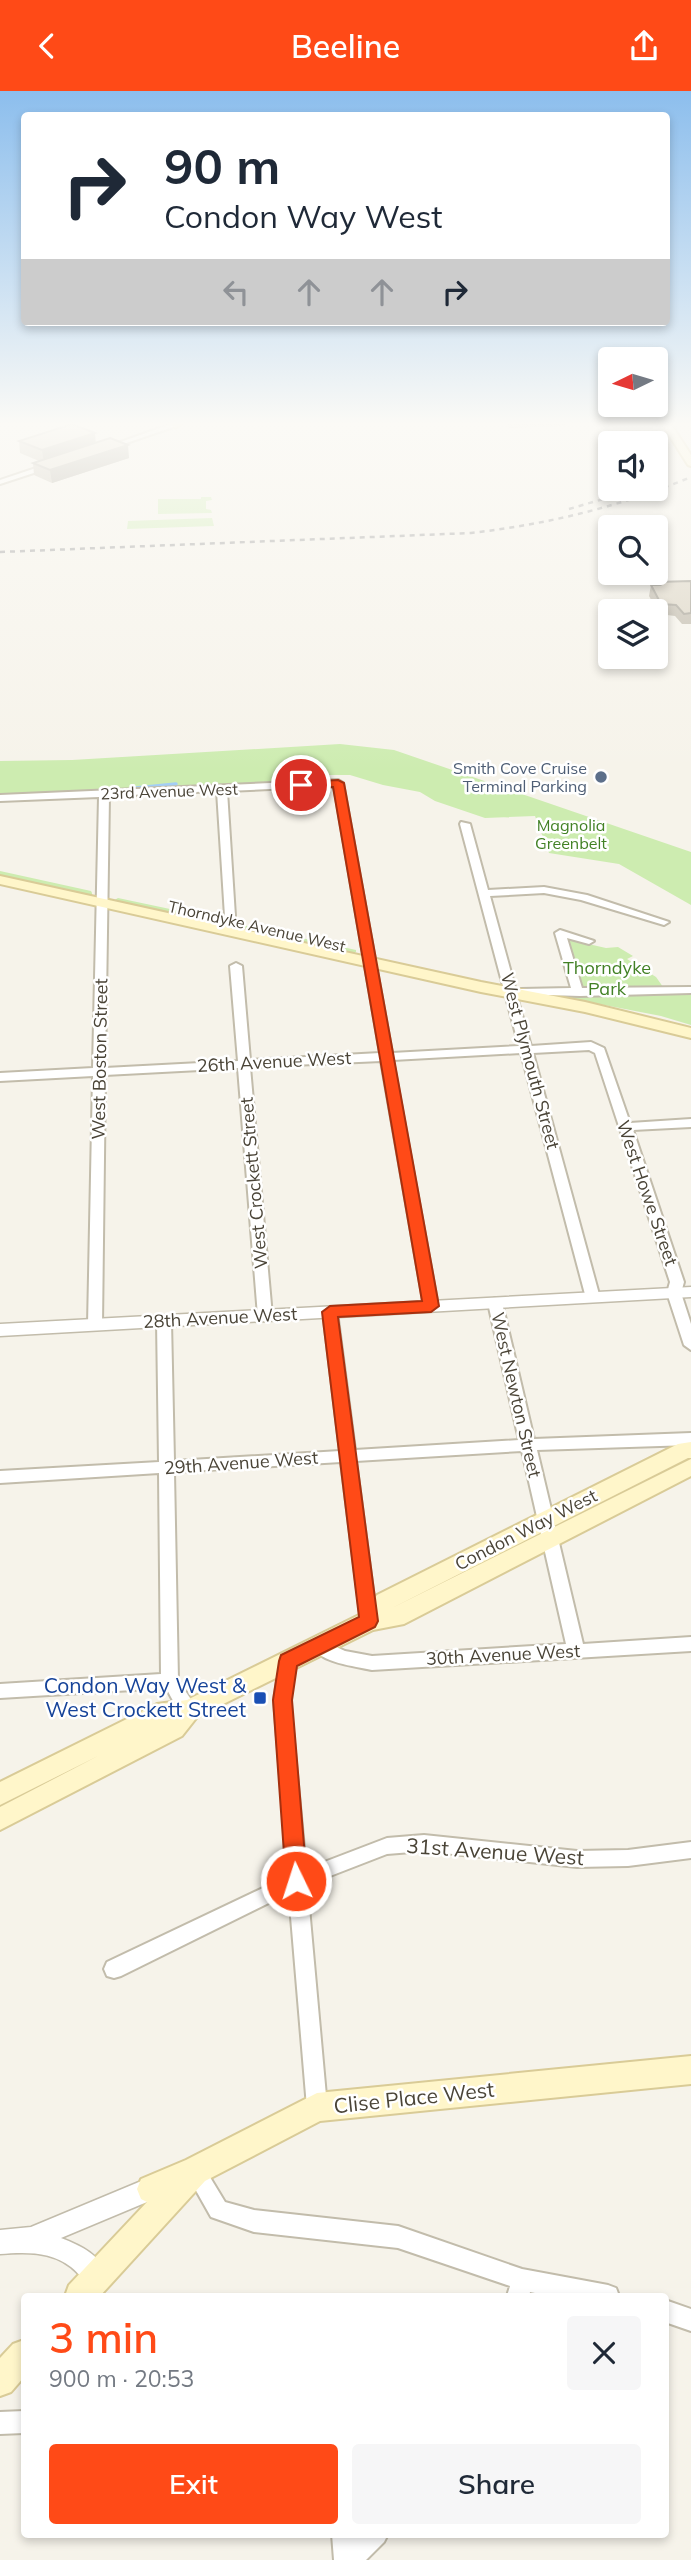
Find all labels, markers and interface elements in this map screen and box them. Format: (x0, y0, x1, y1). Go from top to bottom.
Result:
text: Beeline (291, 26, 400, 66)
icon: back (28, 27, 66, 65)
icon: share (625, 27, 663, 65)
text: 90 m (164, 135, 280, 196)
icon: right (49, 140, 140, 231)
text: Condon Way West (164, 196, 443, 236)
icon: left (217, 273, 255, 311)
icon: ahead (290, 273, 328, 311)
icon: ahead (363, 273, 401, 311)
icon: right (436, 273, 474, 311)
north arrow (598, 347, 668, 417)
map controls (598, 347, 668, 669)
button: sound (598, 431, 668, 501)
button: search (598, 515, 668, 585)
button: layers (598, 599, 668, 669)
pin (271, 755, 331, 815)
place label: Smith Cove Cruise Terminal Parking (453, 758, 587, 796)
icon: arrive (282, 766, 320, 804)
marker: Smith Cove Cruise Terminal Parking (593, 769, 609, 785)
street label: 23rd Avenue West (100, 779, 239, 803)
park label: Magnolia Greenbelt (535, 815, 607, 853)
street label: Thorndyke Avenue West (166, 896, 348, 956)
park label: Thorndyke Park (563, 956, 651, 1000)
street label: West Plymouth Street (496, 970, 565, 1152)
street label: West Boston Street (87, 978, 112, 1140)
street label: 26th Avenue West (196, 1046, 352, 1077)
street label: West Crockett Street (235, 1096, 272, 1270)
street label: West Howe Street (612, 1117, 683, 1269)
street label: 28th Avenue West (142, 1302, 298, 1333)
street label: West Newton Street (486, 1310, 547, 1480)
street label: 29th Avenue West (163, 1446, 319, 1479)
street label: Condon Way West (451, 1484, 601, 1575)
street label: 30th Avenue West (425, 1639, 581, 1670)
place label: Condon Way West & West Crockett Street (44, 1672, 247, 1722)
marker: Condon Way West & West Crockett Street (252, 1690, 268, 1706)
street label: 31st Avenue West (405, 1832, 585, 1870)
position arrow (259, 1844, 333, 1918)
street label: Clise Place West (332, 2076, 495, 2118)
text: 3 min (49, 2311, 158, 2364)
button: close (567, 2316, 641, 2390)
text: 900 m · 20:53 (49, 2364, 194, 2393)
button: Exit (49, 2444, 338, 2524)
button: Share (352, 2444, 641, 2524)

